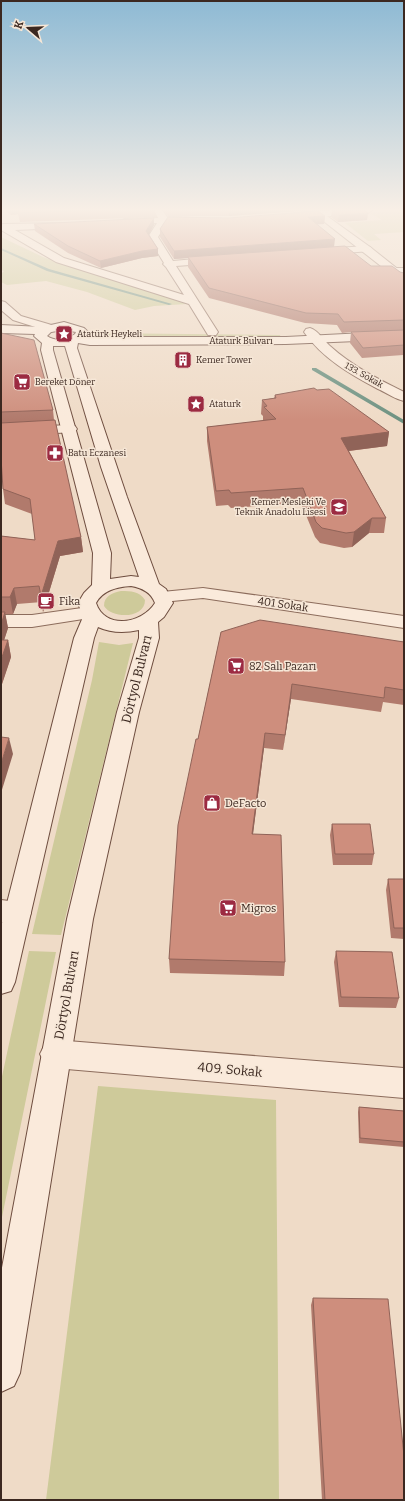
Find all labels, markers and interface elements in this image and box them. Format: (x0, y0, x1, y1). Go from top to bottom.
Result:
north arrow (8, 8, 48, 48)
text: K (12, 19, 26, 31)
place icon: Atatürk Heykeli (54, 324, 74, 344)
place label: Atatürk Heykeli (77, 329, 142, 339)
street label: Ataturk Bulvarı (209, 336, 273, 346)
building icon: Kemer Tower (173, 350, 193, 370)
place label: Kemer Tower (196, 355, 252, 365)
street label: 133. Sokak (343, 360, 386, 390)
supermarket icon: Bereket Döner (12, 372, 32, 392)
place label: Bereket Döner (35, 377, 95, 387)
place icon: Ataturk (186, 394, 206, 414)
place label: Ataturk (209, 399, 242, 409)
pharmacy icon: Batu Eczanesi (45, 443, 65, 463)
place label: Batu Eczanesi (68, 448, 126, 458)
place label: Kemer Mesleki Ve Teknik Anadolu Lisesi (235, 497, 326, 517)
school or university icon: Kemer Mesleki Ve Teknik Anadolu Lisesi (329, 497, 349, 517)
cafe icon: Fika (36, 591, 56, 611)
place label: Fika (59, 595, 80, 608)
street label: 401 Sokak (257, 595, 310, 615)
street label: Dörtyol Bulvarı (118, 633, 155, 725)
supermarket icon: 82 Salı Pazarı (226, 656, 246, 676)
place label: 82 Salı Pazarı (249, 660, 317, 673)
shop icon: DeFacto (202, 793, 222, 813)
place label: DeFacto (225, 797, 266, 810)
supermarket icon: Migros (218, 898, 238, 918)
place label: Migros (241, 902, 276, 915)
street label: Dörtyol Bulvarı (51, 949, 82, 1041)
street label: 409. Sokak (197, 1059, 264, 1080)

